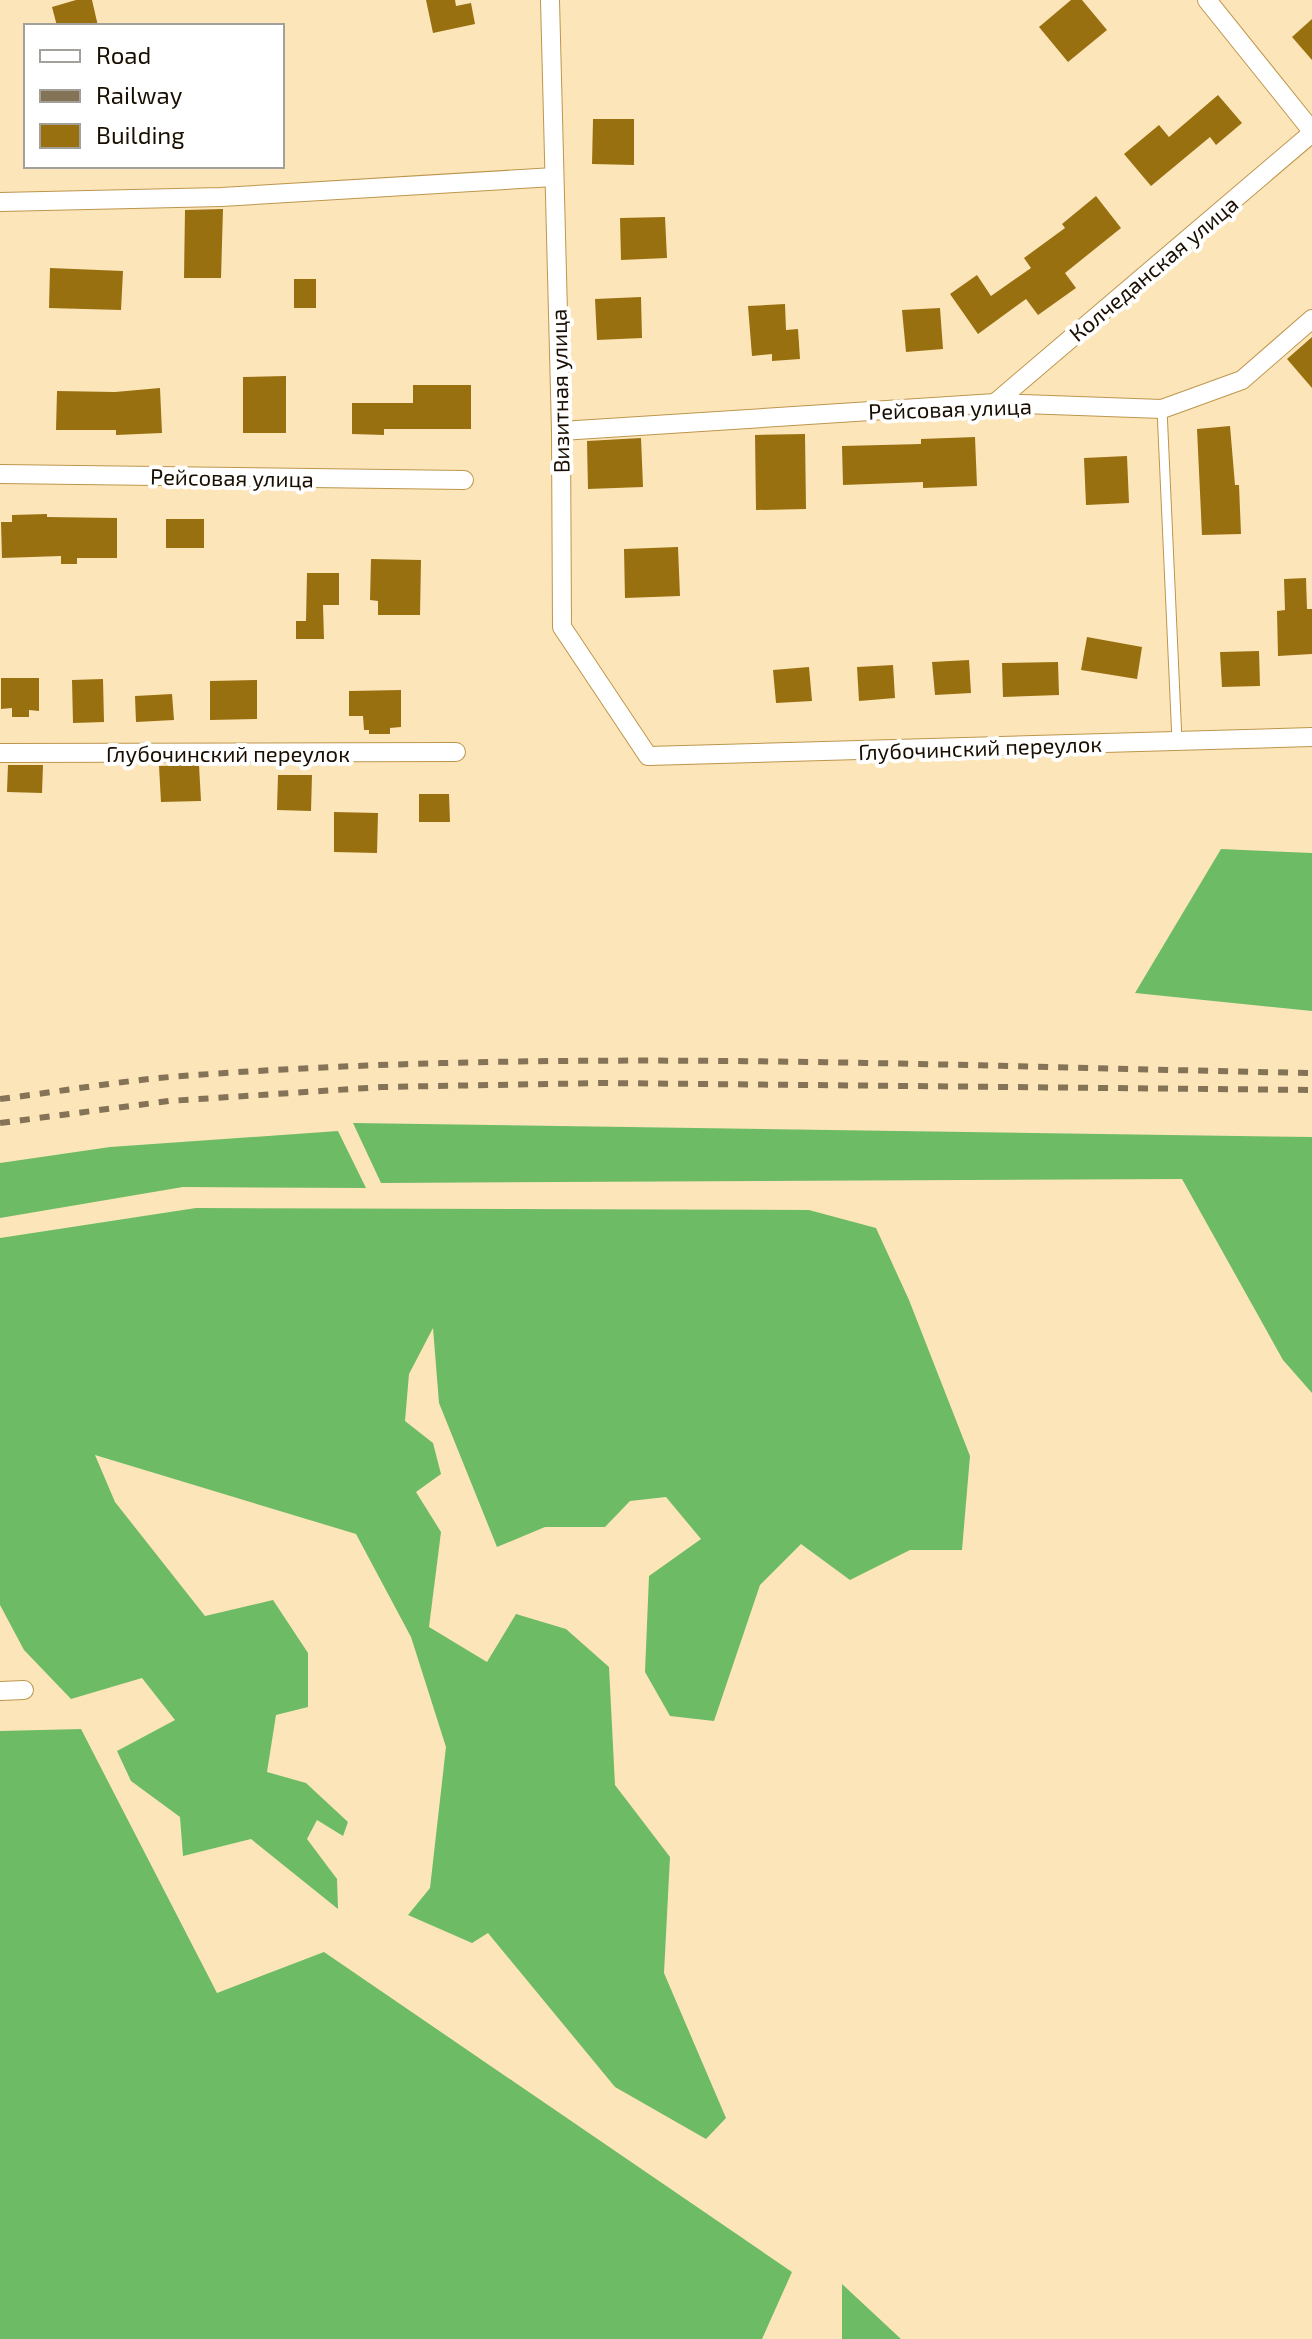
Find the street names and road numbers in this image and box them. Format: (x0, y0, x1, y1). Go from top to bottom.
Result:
street label: Колчеданская улица (1063, 190, 1243, 347)
street label: Визитная улица (545, 309, 574, 473)
street label: Рейсовая улица (868, 392, 1032, 425)
street label: Рейсовая улица (150, 463, 314, 492)
street label: Глубочинский переулок (858, 730, 1103, 765)
street label: Глубочинский переулок (106, 740, 350, 767)

